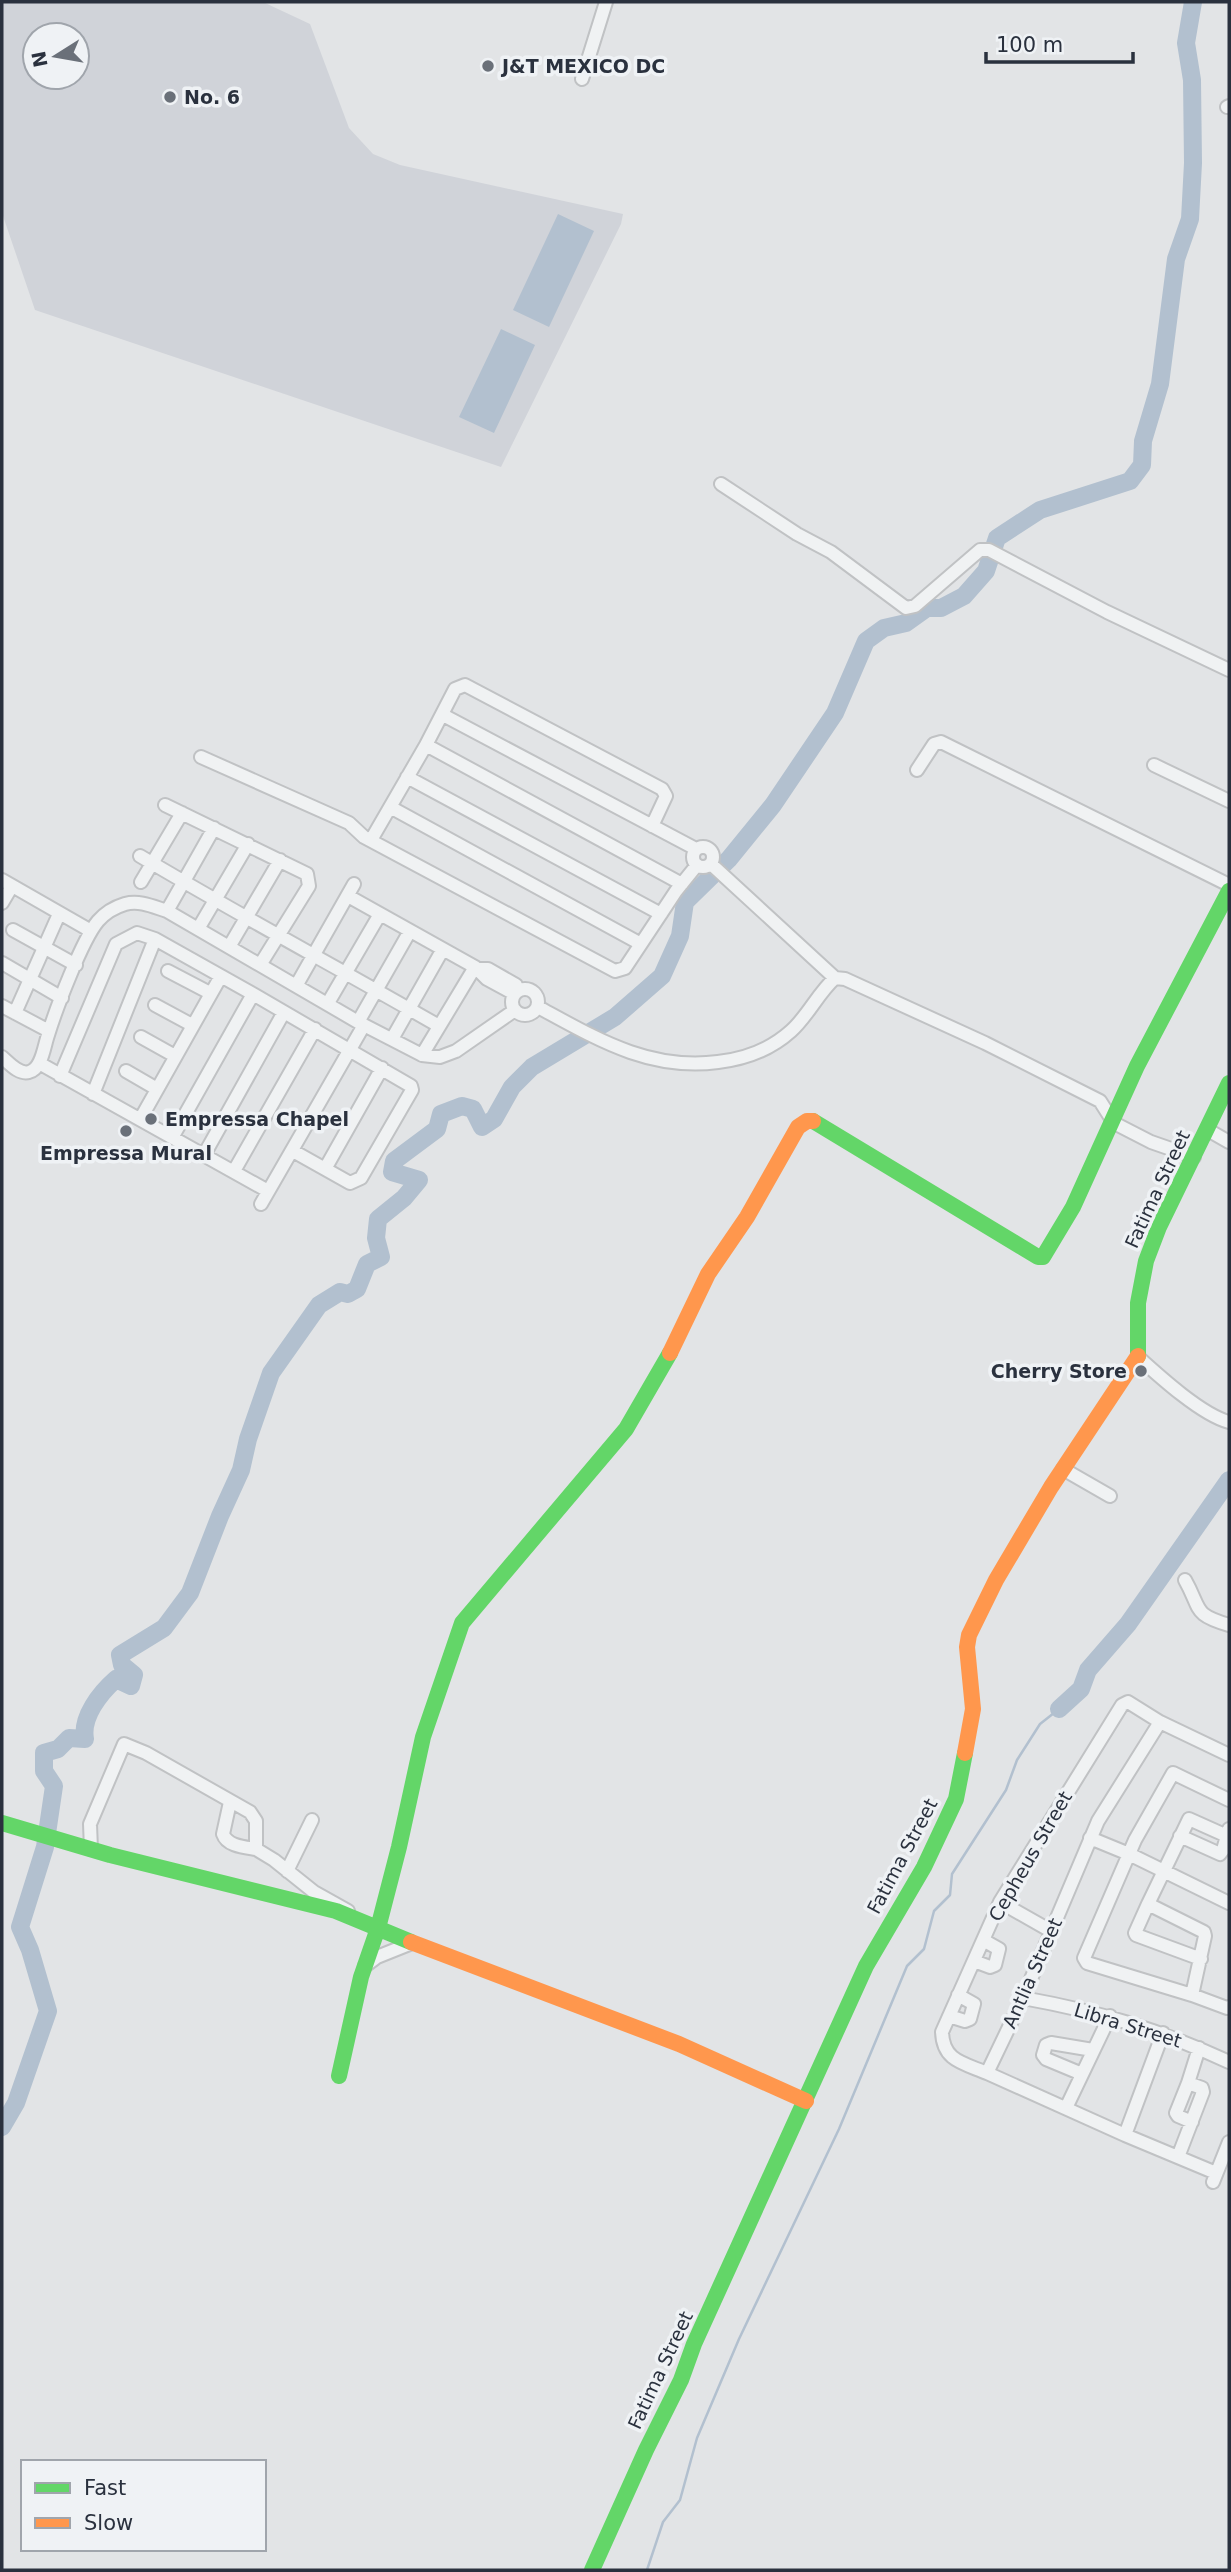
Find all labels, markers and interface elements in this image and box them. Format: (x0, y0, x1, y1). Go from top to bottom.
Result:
north arrow (21, 21, 91, 91)
scale bar (986, 21, 1133, 65)
text: 100 m (996, 33, 1063, 57)
text: N (27, 49, 52, 69)
place label: J&T MEXICO DC (500, 55, 665, 77)
marker: J&T MEXICO DC (480, 58, 496, 74)
place label: No. 6 (184, 86, 240, 108)
marker: No. 6 (162, 89, 178, 105)
place label: Empressa Chapel (165, 1108, 349, 1130)
marker: Empressa Chapel (143, 1111, 159, 1127)
marker: Empressa Mural (118, 1123, 134, 1139)
street label: Fatima Street (1120, 1127, 1194, 1251)
place label: Empressa Mural (40, 1142, 212, 1164)
place label: Cherry Store (991, 1360, 1127, 1382)
marker: Cherry Store (1133, 1363, 1149, 1379)
street label: Cepheus Street (984, 1787, 1076, 1925)
street label: Fatima Street (862, 1795, 942, 1917)
street label: Antlia Street (998, 1914, 1066, 2032)
street label: Libra Street (1072, 1998, 1184, 2052)
street label: Fatima Street (623, 2308, 697, 2432)
legend (21, 2460, 266, 2551)
text: Fast (84, 2476, 126, 2500)
text: Slow (84, 2511, 133, 2535)

